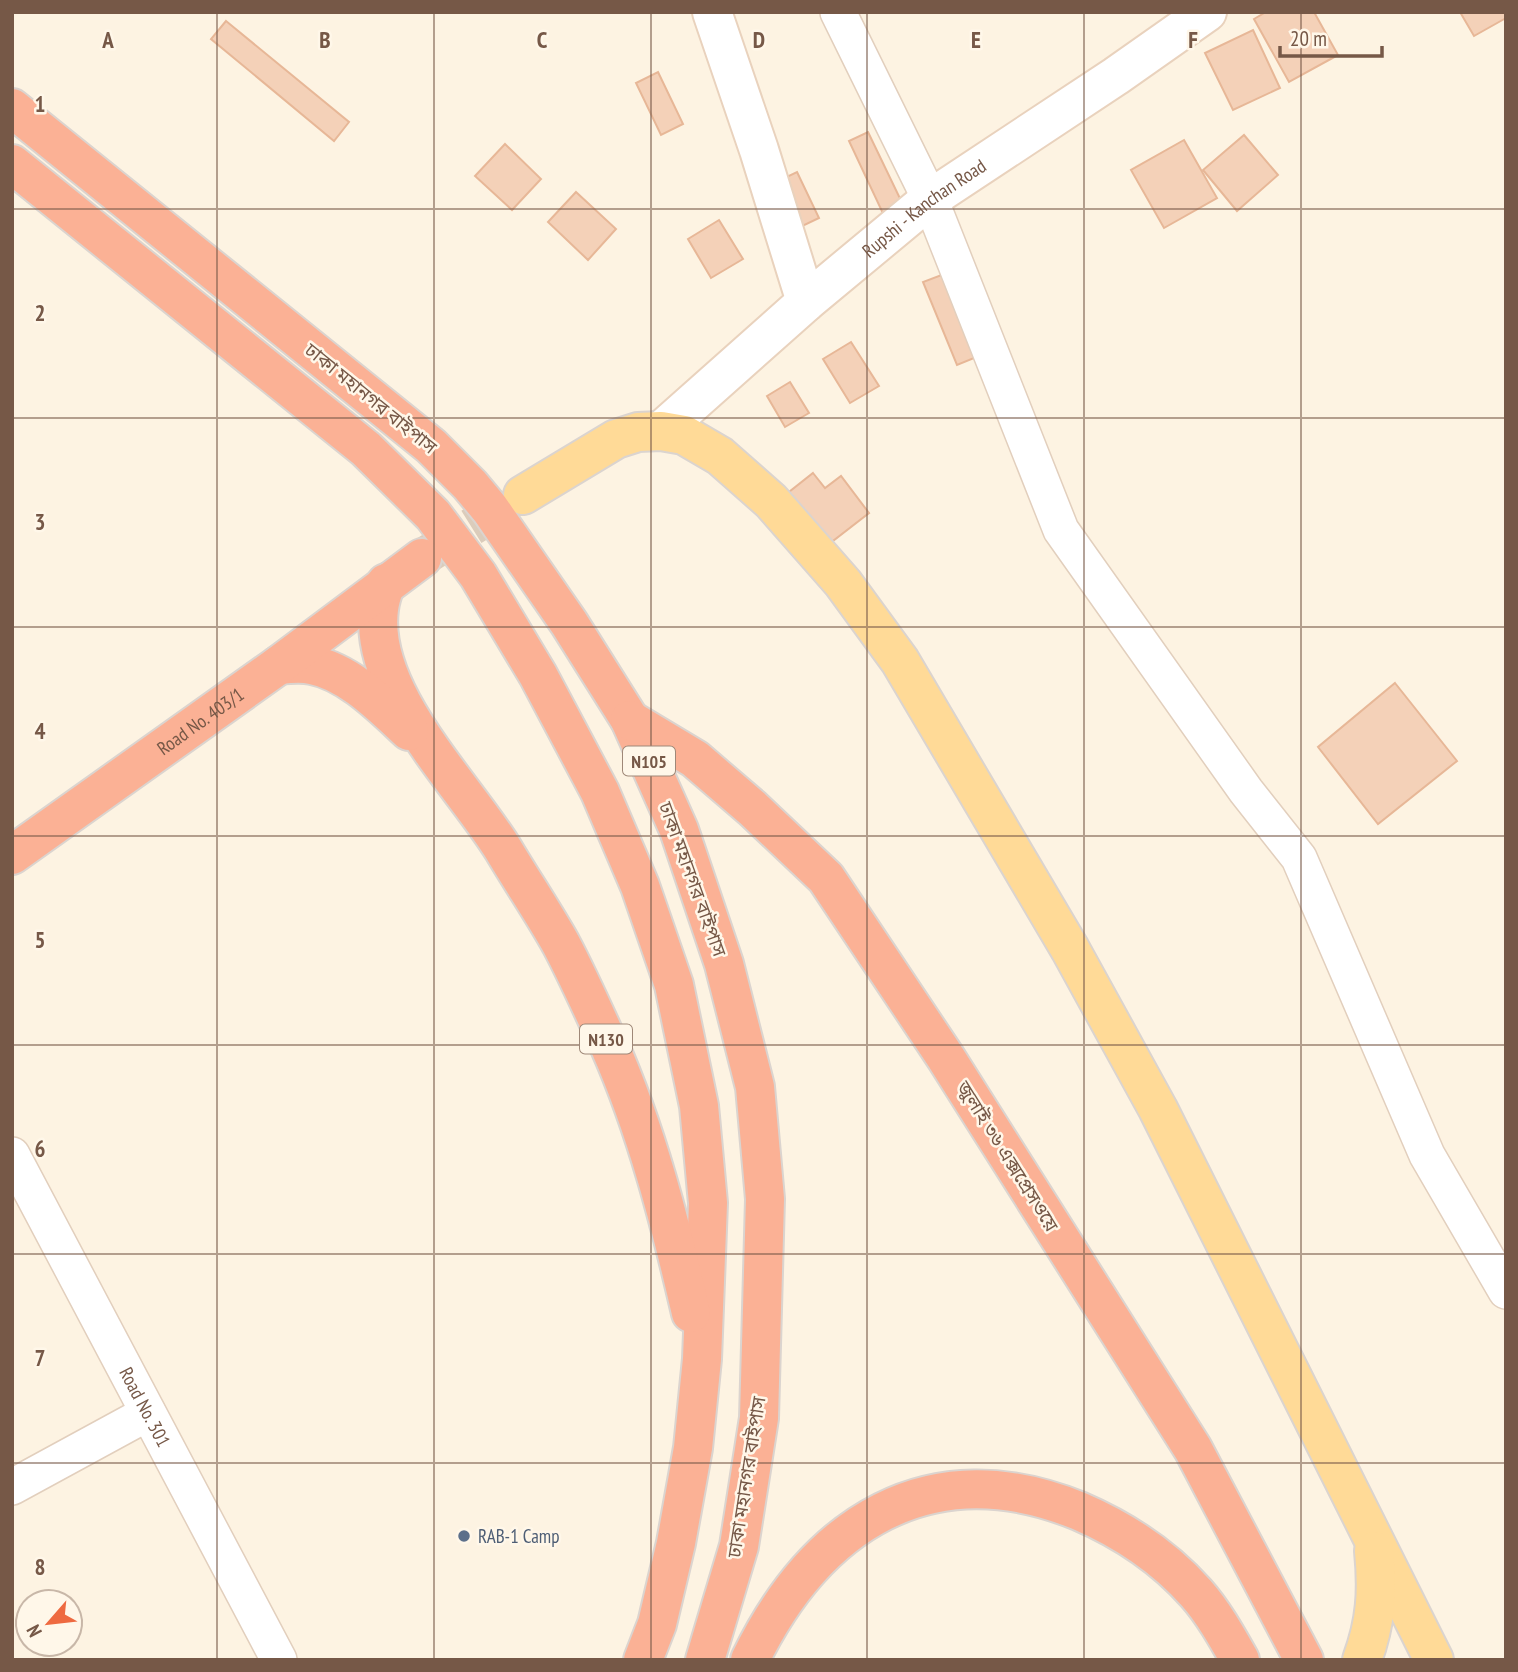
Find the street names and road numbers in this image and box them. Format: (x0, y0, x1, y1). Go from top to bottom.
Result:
street label: Rupshi - Kanchan Road (857, 153, 990, 262)
street label: ঢাকা মহানগর বাইপাস (299, 337, 443, 459)
street label: Road No. 403/1 (152, 682, 248, 760)
road number: N105 (623, 746, 675, 776)
street label: ঢাকা মহানগর বাইপাস (654, 797, 733, 961)
road number: N130 (580, 1024, 632, 1054)
street label: জুলাই ৩৬ এক্সপ্রেসওয়ে (951, 1076, 1065, 1237)
street label: Road No. 301 (114, 1363, 176, 1451)
street label: ঢাকা মহানগর বাইপাস (721, 1394, 771, 1560)

